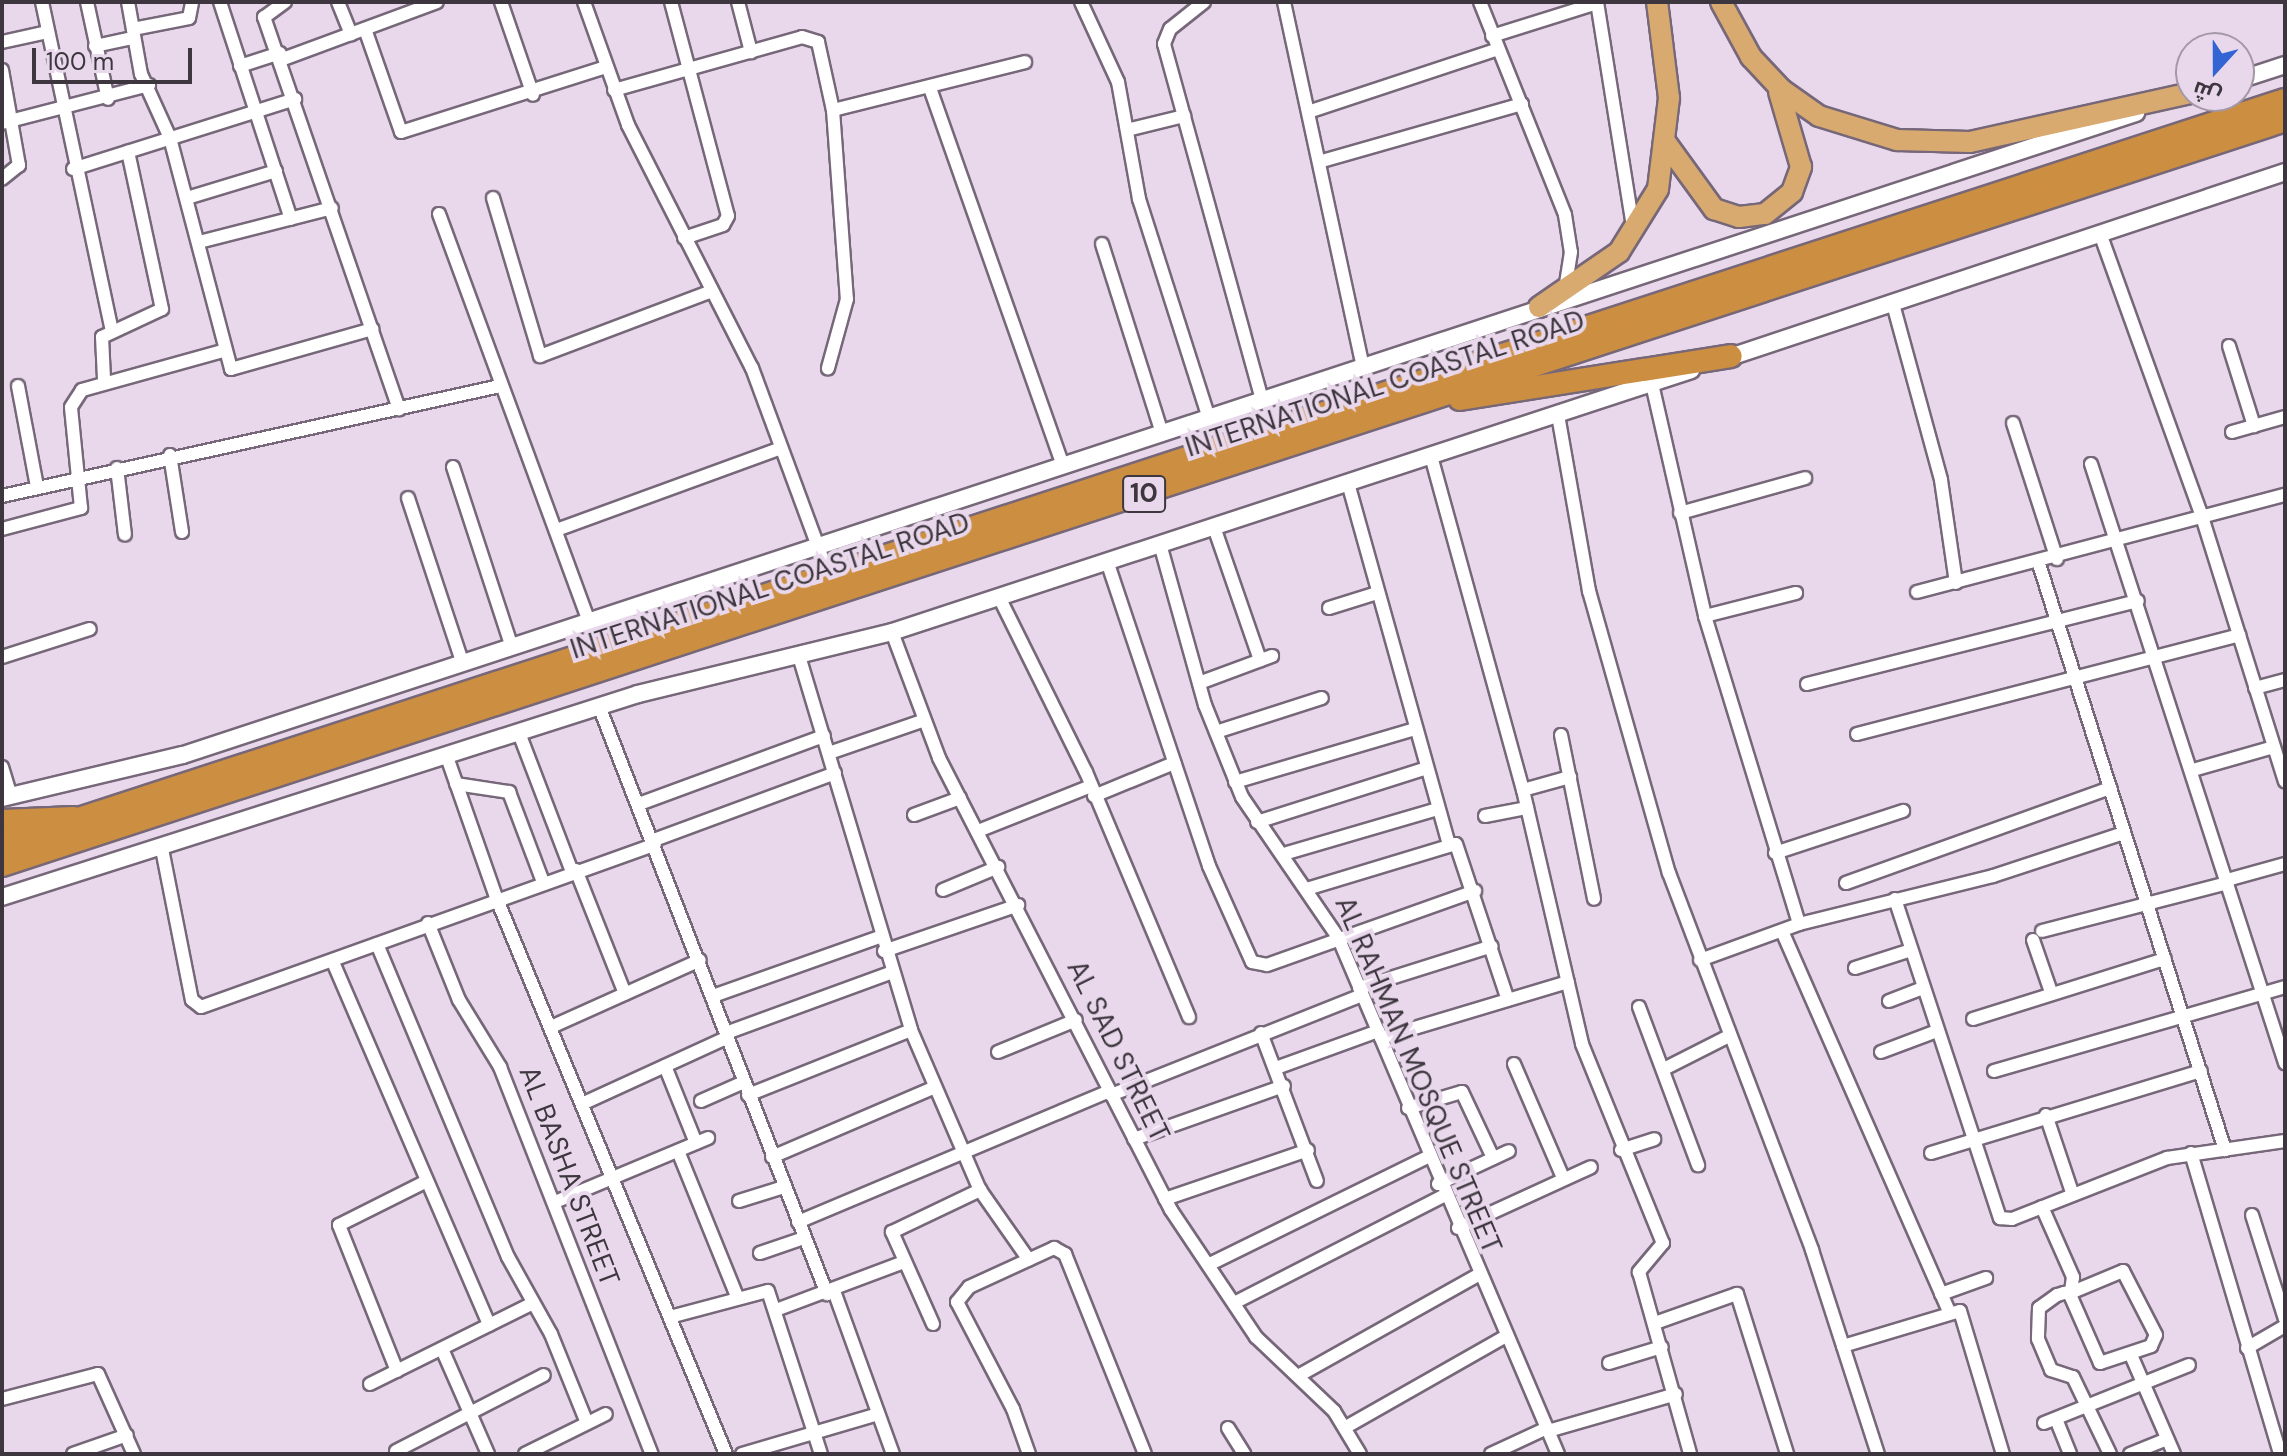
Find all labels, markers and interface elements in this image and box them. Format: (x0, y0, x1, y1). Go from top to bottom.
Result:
scale bar (36, 32, 196, 82)
north arrow (2175, 32, 2255, 112)
text: 100 m (46, 46, 114, 77)
text: ش (2189, 74, 2225, 112)
street label: INTERNATIONAL COASTAL ROAD (1181, 303, 1589, 465)
road number: 10 (1122, 472, 1166, 516)
street label: INTERNATIONAL COASTAL ROAD (566, 505, 974, 667)
street label: AL RAHMAN MOSQUE STREET (1327, 892, 1509, 1258)
street label: AL SAD STREET (1060, 955, 1176, 1147)
street label: AL BASHA STREET (512, 1061, 626, 1291)

